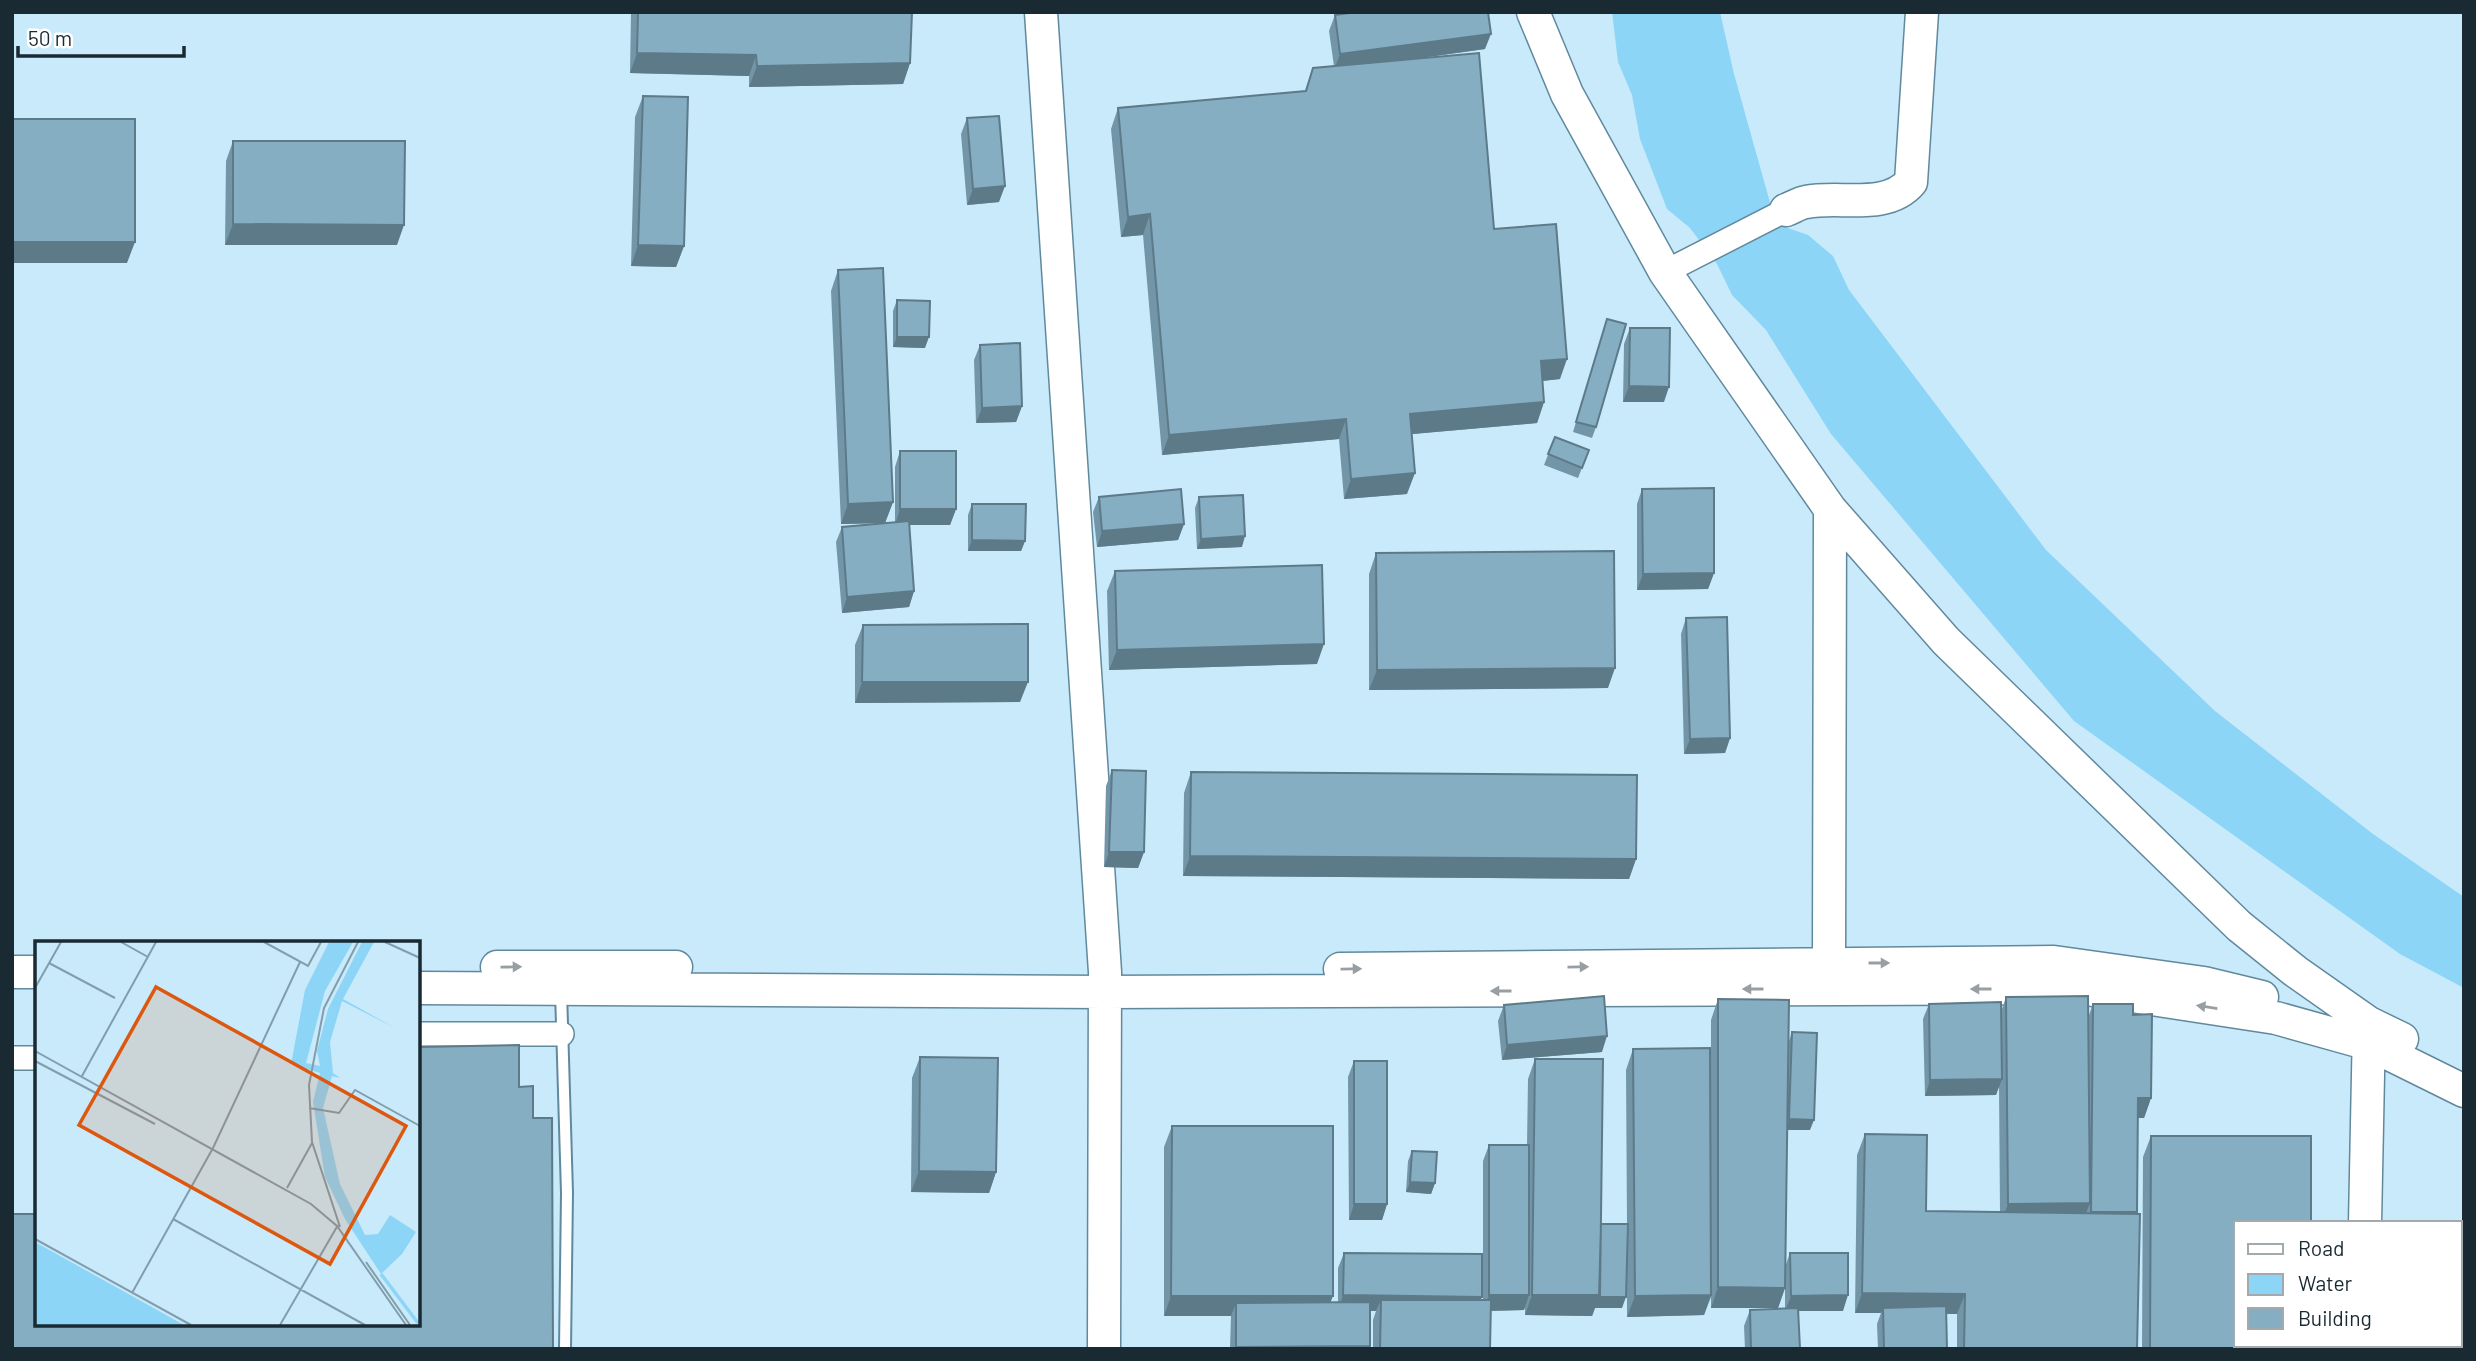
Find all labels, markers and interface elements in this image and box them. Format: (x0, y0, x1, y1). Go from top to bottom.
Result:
scale bar (18, 14, 184, 58)
text: 50 m (28, 25, 72, 50)
inset map (35, 941, 420, 1326)
one-way arrow (1869, 957, 1891, 969)
one-way arrow (500, 961, 522, 973)
one-way arrow (1568, 961, 1590, 972)
one-way arrow (1340, 963, 1362, 975)
one-way arrow (1969, 983, 1991, 995)
one-way arrow (1742, 984, 1764, 995)
one-way arrow (1490, 985, 1512, 996)
one-way arrow (2196, 1002, 2218, 1013)
legend (2234, 1221, 2462, 1347)
text: Road (2298, 1235, 2344, 1260)
text: Water (2298, 1270, 2353, 1295)
text: Building (2298, 1305, 2372, 1330)

